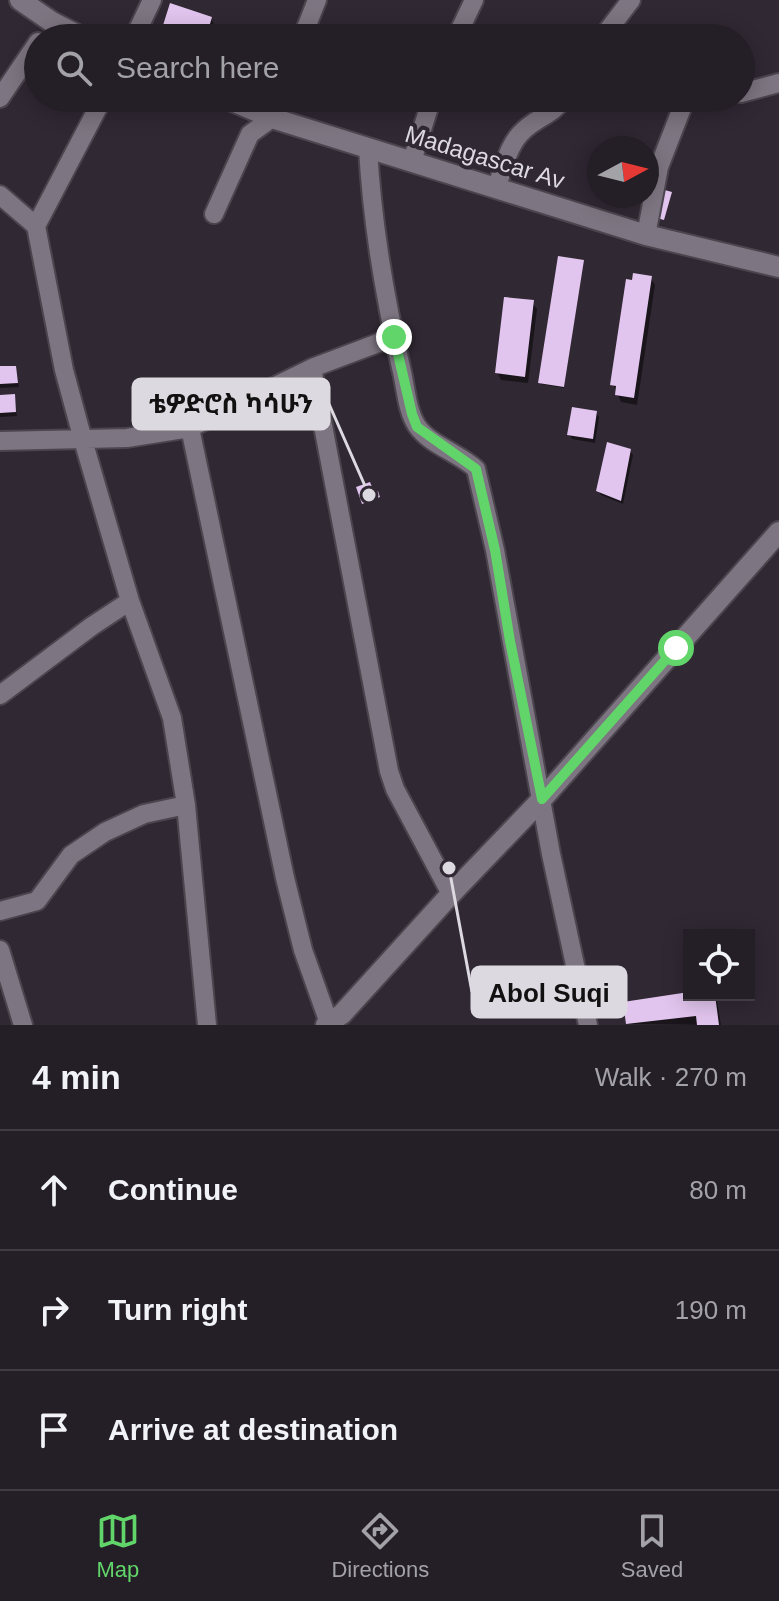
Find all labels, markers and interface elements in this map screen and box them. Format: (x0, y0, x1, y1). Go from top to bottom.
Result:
search box (24, 24, 755, 112)
icon: search (52, 46, 96, 90)
text: Search here (116, 51, 279, 84)
street label: Madagascar Av (402, 120, 568, 194)
north arrow (587, 136, 659, 208)
route end (376, 319, 412, 355)
callout: ቴዎድሮስ ካሳሁን (133, 379, 329, 429)
text: ቴዎድሮስ ካሳሁን (149, 389, 313, 419)
route start (658, 630, 694, 666)
map controls (683, 929, 755, 1001)
button: locate (683, 929, 755, 1001)
callout: Abol Suqi (472, 967, 626, 1017)
text: Abol Suqi (488, 978, 610, 1008)
text: 4 min (32, 1058, 121, 1096)
text: Walk · 270 m (595, 1062, 747, 1092)
icon: ahead (32, 1168, 76, 1212)
text: Continue (108, 1173, 238, 1206)
text: 80 m (689, 1175, 747, 1205)
icon: right (32, 1288, 76, 1332)
text: Turn right (108, 1293, 247, 1326)
text: 190 m (675, 1295, 747, 1325)
icon: arrive (32, 1408, 76, 1452)
text: Arrive at destination (108, 1413, 398, 1446)
tab: Map (96, 1509, 140, 1583)
tab: Directions (331, 1509, 429, 1583)
tab: Saved (621, 1509, 683, 1583)

